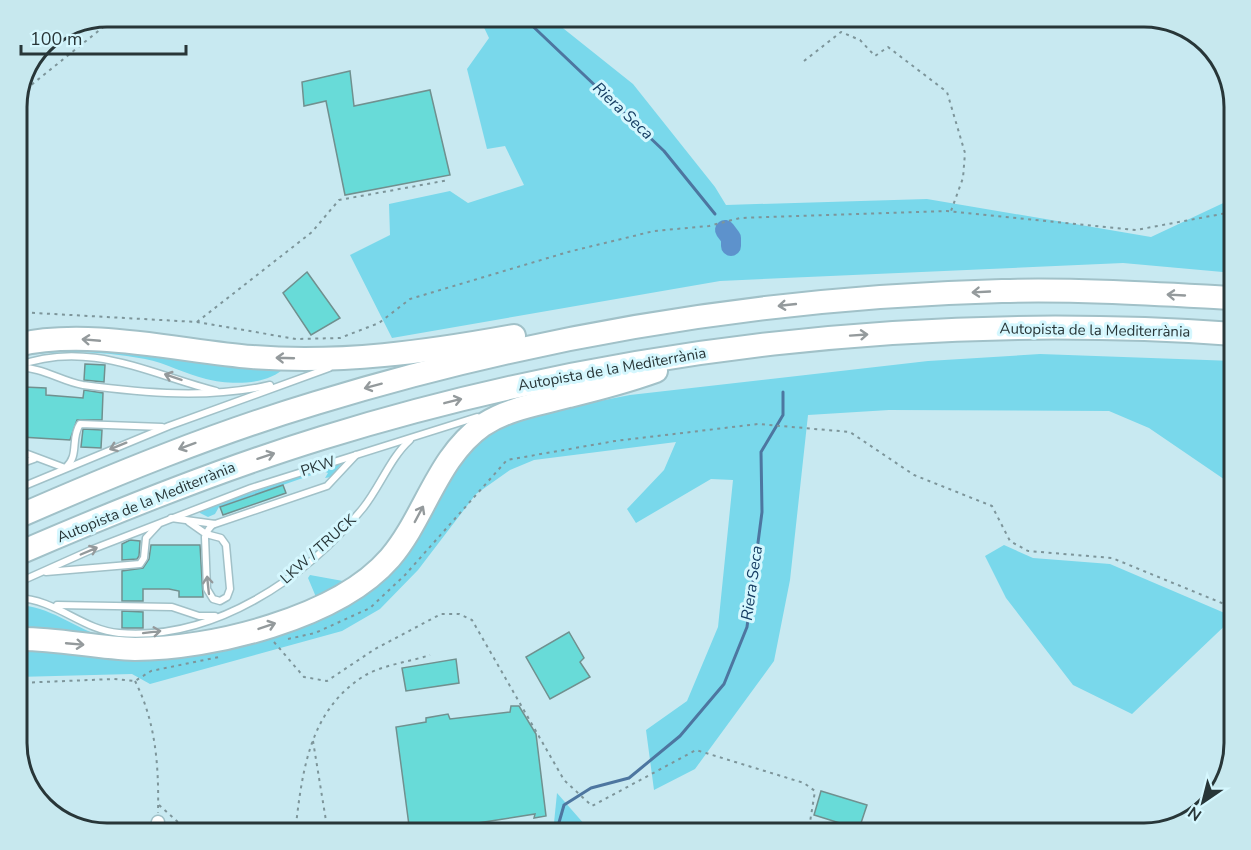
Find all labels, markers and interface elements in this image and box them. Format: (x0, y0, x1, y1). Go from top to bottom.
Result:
scale bar (21, 18, 186, 56)
text: 100 m (30, 27, 82, 51)
water label: Riera Seca (588, 77, 658, 145)
one-way arrow (972, 287, 992, 298)
one-way arrow (1167, 289, 1187, 300)
one-way arrow (777, 300, 797, 311)
street label: Autopista de la Mediterrània (999, 318, 1191, 342)
one-way arrow (849, 329, 869, 340)
one-way arrow (82, 334, 102, 345)
street label: Autopista de la Mediterrània (516, 343, 708, 395)
one-way arrow (276, 353, 296, 364)
one-way arrow (164, 371, 183, 382)
one-way arrow (364, 381, 383, 392)
one-way arrow (444, 395, 463, 407)
one-way arrow (110, 442, 128, 453)
one-way arrow (179, 442, 197, 453)
one-way arrow (256, 450, 275, 461)
street label: PKW (298, 451, 338, 481)
street label: Autopista de la Mediterrània (54, 457, 238, 547)
one-way arrow (413, 506, 425, 523)
street label: LKW / TRUCK (276, 509, 361, 588)
water label: Riera Seca (736, 544, 768, 622)
one-way arrow (80, 545, 98, 556)
one-way arrow (202, 575, 213, 595)
one-way arrow (257, 620, 276, 631)
one-way arrow (142, 626, 161, 637)
one-way arrow (65, 639, 84, 650)
north arrow (1173, 772, 1233, 832)
text: N (1184, 801, 1206, 826)

